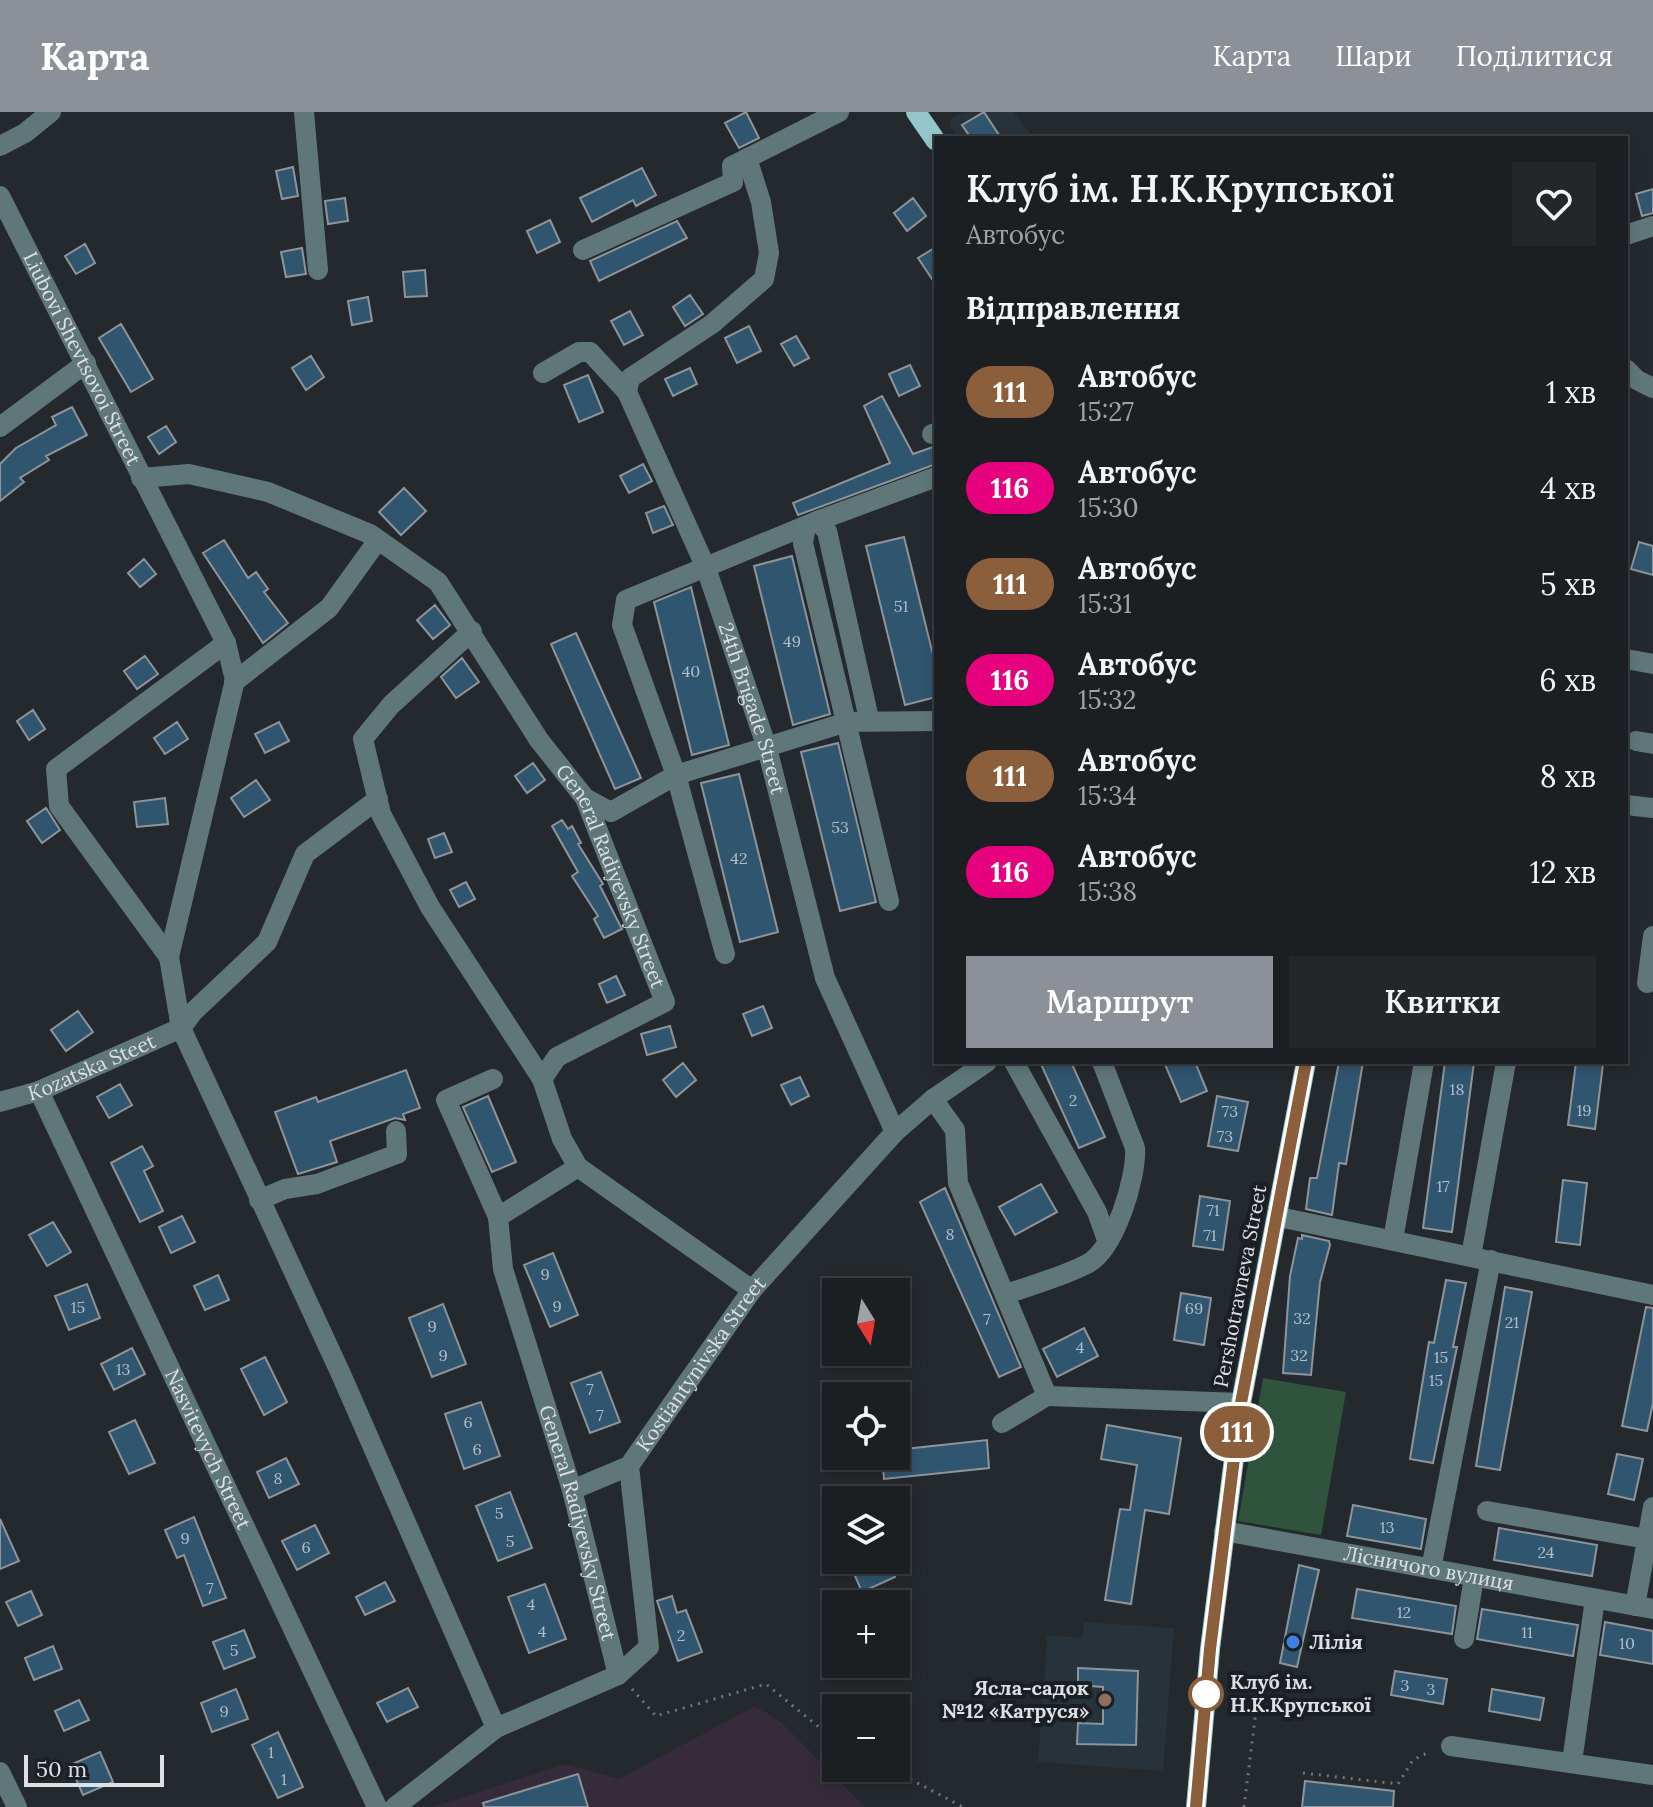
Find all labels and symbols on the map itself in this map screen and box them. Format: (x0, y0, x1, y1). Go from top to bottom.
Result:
street label: Liubovi Shevtsovoi Street (18, 247, 147, 469)
house number: 51 (894, 596, 908, 616)
street label: 24th Brigade Street (713, 619, 791, 797)
house number: 49 (783, 631, 801, 651)
house number: 40 (682, 661, 700, 681)
street label: General Radiyevsky Street (551, 759, 671, 992)
house number: 53 (831, 817, 849, 837)
house number: 42 (730, 848, 748, 868)
street label: Kozatska Steet (25, 1028, 159, 1106)
house number: 18 (1450, 1079, 1464, 1099)
house number: 2 (1069, 1090, 1077, 1110)
house number: 19 (1576, 1100, 1592, 1120)
house number: 73 (1222, 1101, 1238, 1121)
house number: 73 (1217, 1126, 1233, 1146)
house number: 17 (1436, 1176, 1450, 1196)
street label: Pershotravneva Street (1208, 1182, 1271, 1389)
house number: 71 (1206, 1200, 1220, 1220)
house number: 8 (946, 1224, 955, 1244)
house number: 71 (1203, 1225, 1217, 1245)
house number: 9 (540, 1264, 550, 1284)
street label: Kostiantynivska Street (630, 1270, 771, 1456)
north arrow (822, 1278, 910, 1366)
house number: 9 (552, 1296, 562, 1316)
house number: 15 (71, 1297, 85, 1317)
house number: 69 (1185, 1298, 1203, 1318)
house number: 32 (1293, 1308, 1311, 1328)
house number: 7 (983, 1309, 991, 1329)
house number: 21 (1505, 1312, 1519, 1332)
house number: 9 (427, 1316, 437, 1336)
house number: 4 (1076, 1337, 1085, 1357)
house number: 9 (438, 1345, 448, 1365)
house number: 32 (1290, 1345, 1308, 1365)
house number: 15 (1434, 1347, 1448, 1367)
house number: 13 (116, 1359, 130, 1379)
street label: Nasvitevych Street (160, 1365, 257, 1533)
house number: 15 (1429, 1370, 1443, 1390)
house number: 7 (586, 1379, 594, 1399)
street label: General Radiyevsky Street (534, 1402, 622, 1643)
house number: 7 (596, 1405, 604, 1425)
line badge: 111 (1191, 1406, 1283, 1458)
house number: 6 (463, 1412, 473, 1432)
house number: 6 (472, 1439, 482, 1459)
house number: 8 (274, 1468, 283, 1488)
house number: 5 (495, 1503, 503, 1523)
house number: 13 (1380, 1517, 1394, 1537)
house number: 9 (180, 1528, 190, 1548)
house number: 5 (506, 1531, 514, 1551)
house number: 6 (301, 1537, 311, 1557)
street label: Лісничого вулиця (1342, 1540, 1516, 1595)
house number: 24 (1538, 1542, 1555, 1562)
house number: 7 (206, 1578, 214, 1598)
house number: 4 (527, 1594, 536, 1614)
house number: 12 (1397, 1602, 1411, 1622)
house number: 4 (538, 1621, 547, 1641)
house number: 11 (1521, 1622, 1533, 1642)
house number: 2 (677, 1625, 685, 1645)
place label: Лілія (1309, 1629, 1363, 1654)
marker: Лілія (1284, 1633, 1302, 1651)
house number: 10 (1619, 1633, 1635, 1653)
house number: 5 (230, 1640, 238, 1660)
place label: Клуб ім. Н.К.Крупської (1230, 1669, 1372, 1717)
place label: Ясла-садок №12 «Катруся» (942, 1675, 1089, 1723)
house number: 3 (1401, 1675, 1410, 1695)
marker: Клуб ім. Н.К.Крупської (1189, 1677, 1223, 1711)
house number: 3 (1427, 1679, 1436, 1699)
marker: Ясла-садок №12 «Катруся» (1096, 1691, 1114, 1709)
house number: 9 (219, 1701, 229, 1721)
house number: 1 (268, 1742, 274, 1762)
scale bar (24, 1751, 164, 1787)
house number: 1 (281, 1769, 287, 1789)

